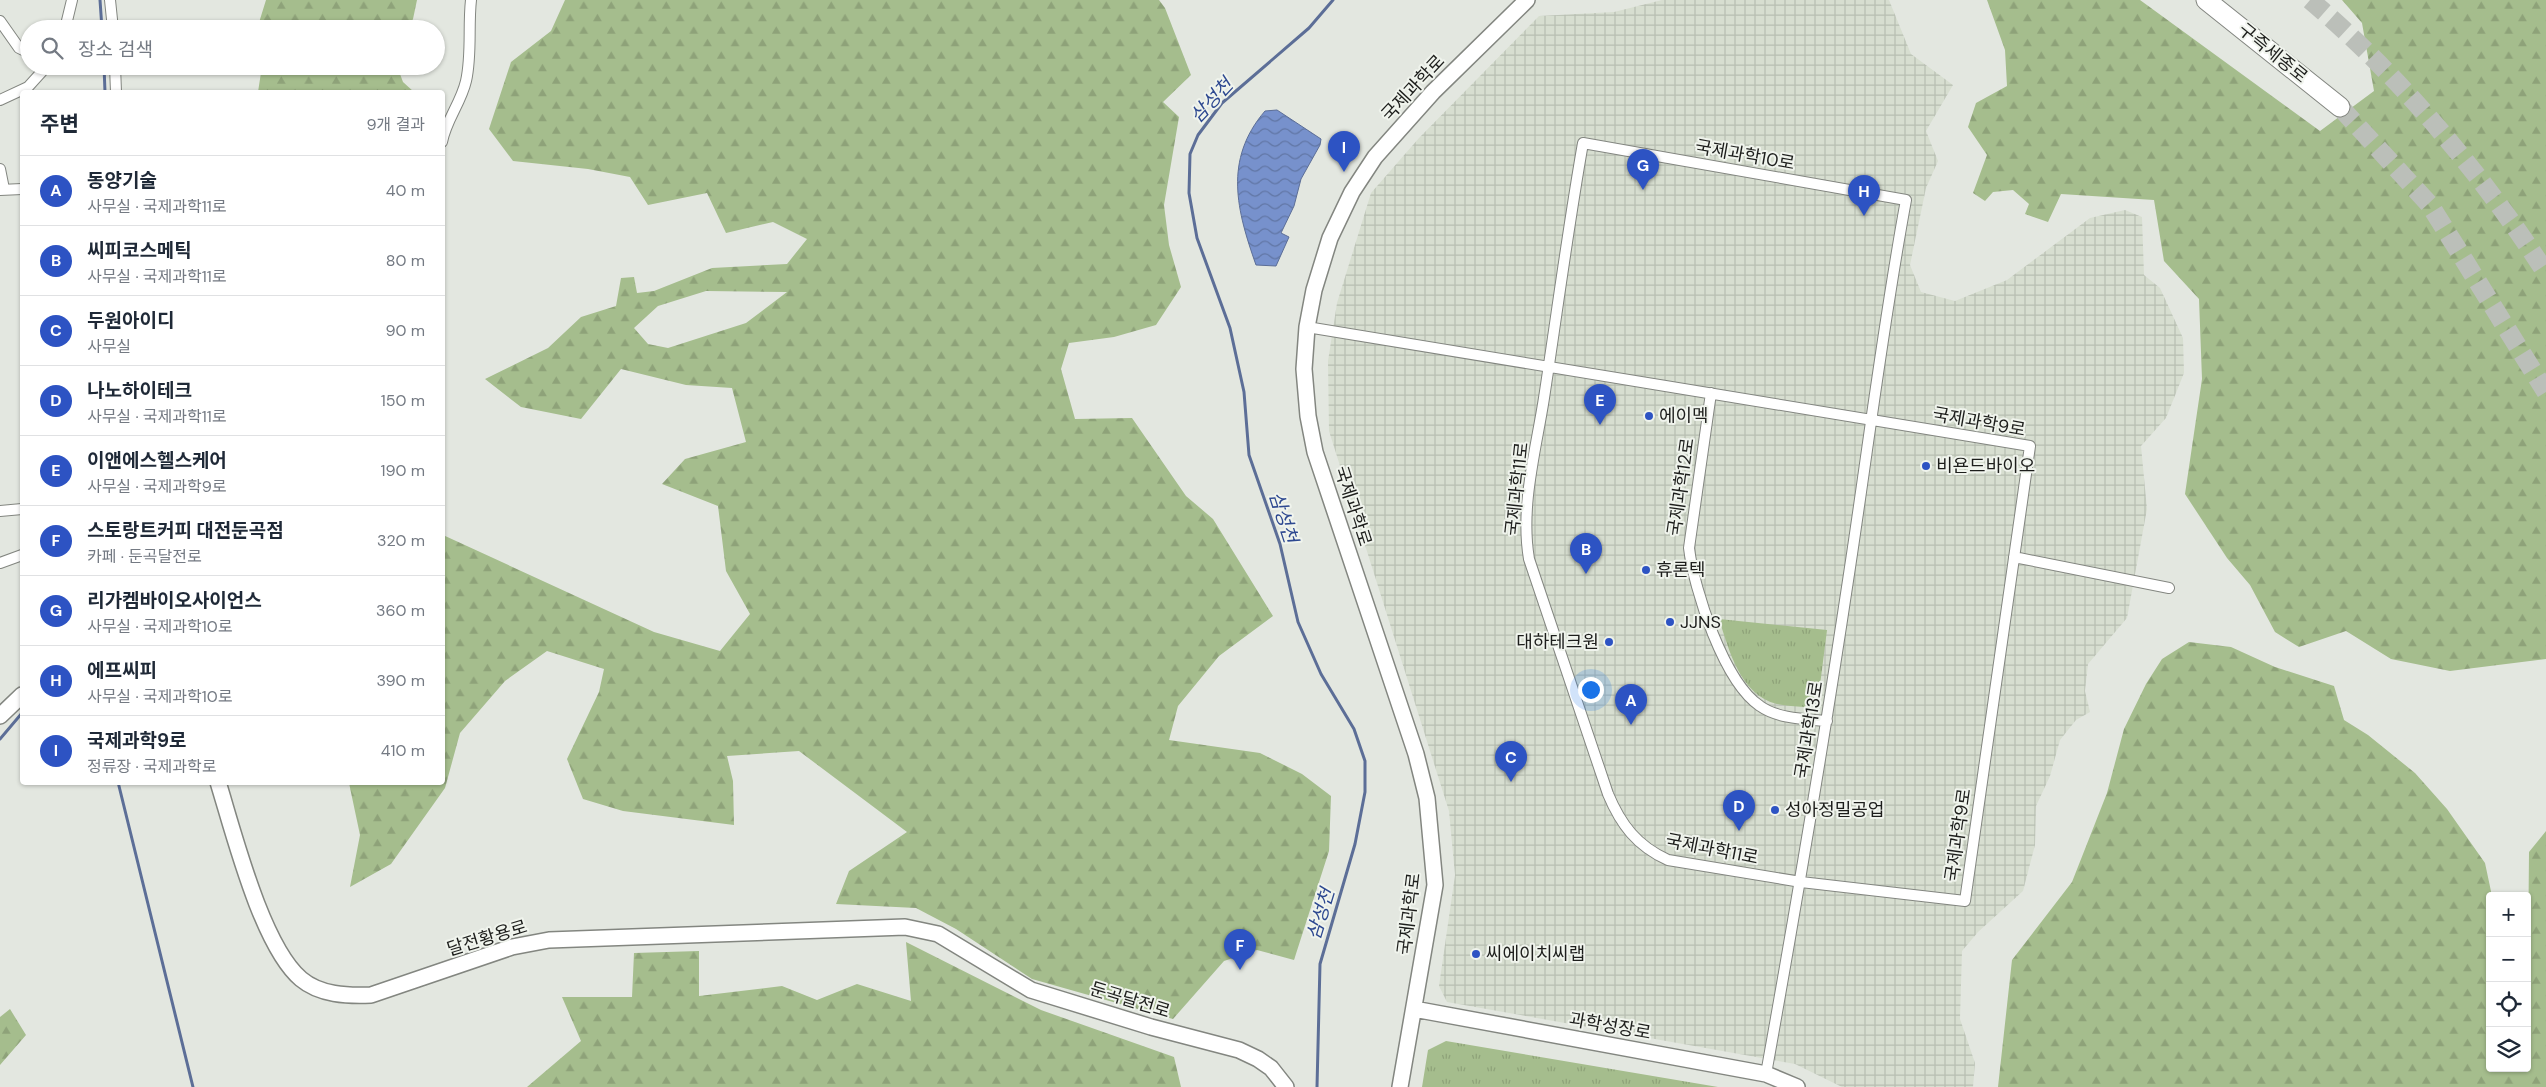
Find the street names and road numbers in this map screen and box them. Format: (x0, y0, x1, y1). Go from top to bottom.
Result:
street label: 구즉세종로 (2233, 18, 2313, 88)
street label: 국제과학로 (1376, 50, 1450, 126)
street label: 국제과학10로 (1693, 134, 1797, 176)
street label: 국제과학9로 (1931, 402, 2027, 442)
street label: 국제과학12로 (1662, 436, 1700, 538)
street label: 국제과학11로 (1500, 441, 1534, 537)
street label: 국제과학로 (1329, 463, 1377, 549)
street label: 국제과학13로 (1789, 679, 1829, 781)
street label: 국제과학9로 (1940, 787, 1976, 883)
street label: 국제과학11로 (1664, 828, 1760, 870)
street label: 국제과학로 (1392, 871, 1426, 957)
street label: 달전황용로 (444, 914, 530, 962)
street label: 둔곡달전로 (1087, 976, 1173, 1024)
street label: 과학성장로 (1567, 1007, 1653, 1045)

